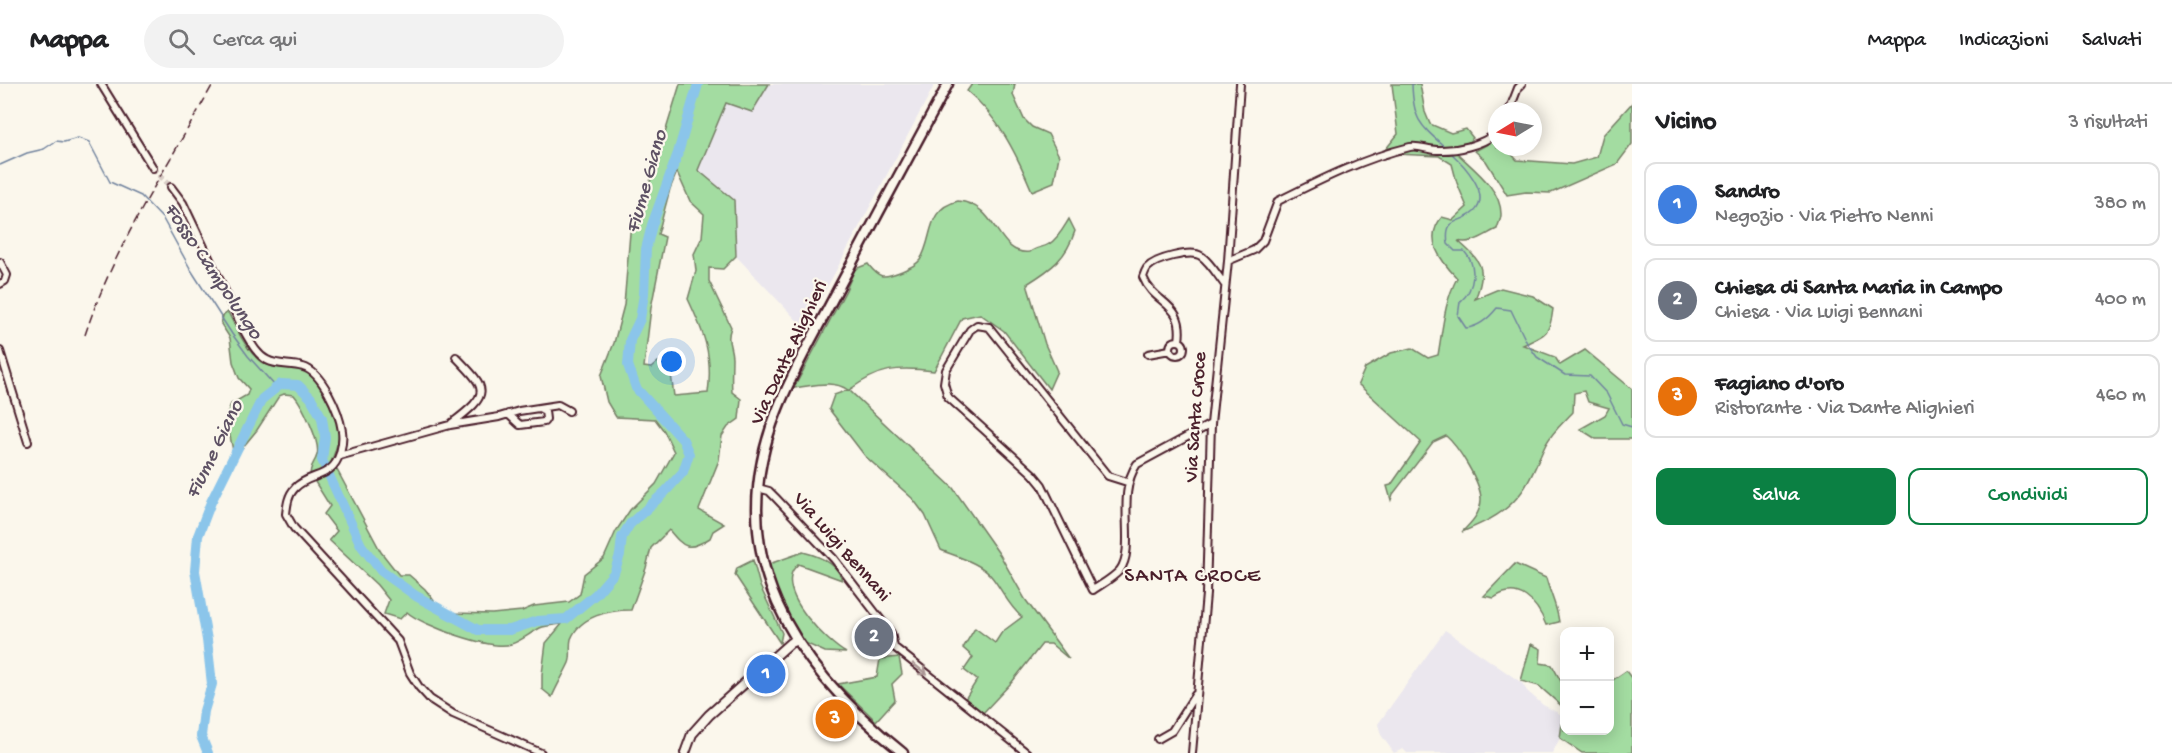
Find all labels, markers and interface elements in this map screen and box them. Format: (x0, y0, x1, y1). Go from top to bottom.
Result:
search box (144, 14, 564, 68)
text: Mappa (30, 25, 108, 58)
icon: search (165, 25, 198, 58)
text: Cerca qui (213, 28, 297, 54)
text: Mappa (1867, 29, 1926, 54)
text: Indicazioni (1959, 29, 2049, 54)
text: Salvati (2082, 29, 2142, 54)
north arrow (1488, 102, 1542, 156)
text: Vicino (1656, 108, 1716, 139)
text: 3 risultati (2069, 112, 2148, 135)
water label: Fiume Giano (621, 126, 675, 237)
text: Sandro (1715, 180, 1780, 206)
text: 1 (1673, 193, 1682, 216)
text: 380 m (2094, 193, 2146, 216)
water label: Fosso Campolungo (157, 199, 268, 346)
text: Negozio · Via Pietro Nenni (1715, 206, 1934, 229)
text: Chiesa di Santa Maria in Campo (1715, 276, 2002, 302)
street label: Via Dante Alighieri (746, 277, 834, 430)
text: 2 (1673, 289, 1682, 312)
text: 400 m (2095, 289, 2146, 312)
text: Chiesa · Via Luigi Bennani (1715, 302, 1923, 325)
your location (657, 347, 686, 376)
street label: Via Santa Croce (1181, 350, 1213, 484)
text: Fagiano d'oro (1715, 372, 1844, 398)
text: 3 (1672, 385, 1683, 408)
text: 460 m (2096, 385, 2146, 408)
water label: Fiume Giano (181, 396, 251, 503)
text: Ristorante · Via Dante Alighieri (1715, 398, 1975, 421)
button: Salva (1656, 468, 1896, 525)
button: Condividi (1908, 468, 2148, 525)
street label: Via Luigi Bennani (787, 488, 895, 607)
district label: SANTA CROCE (1124, 565, 1262, 590)
pin: 2 (854, 614, 894, 660)
map controls (1560, 627, 1614, 735)
button: + (1560, 627, 1614, 681)
pin: 1 (746, 652, 786, 696)
one-way arrow (912, 662, 928, 675)
button: − (1560, 681, 1614, 735)
pin: 3 (816, 696, 854, 742)

